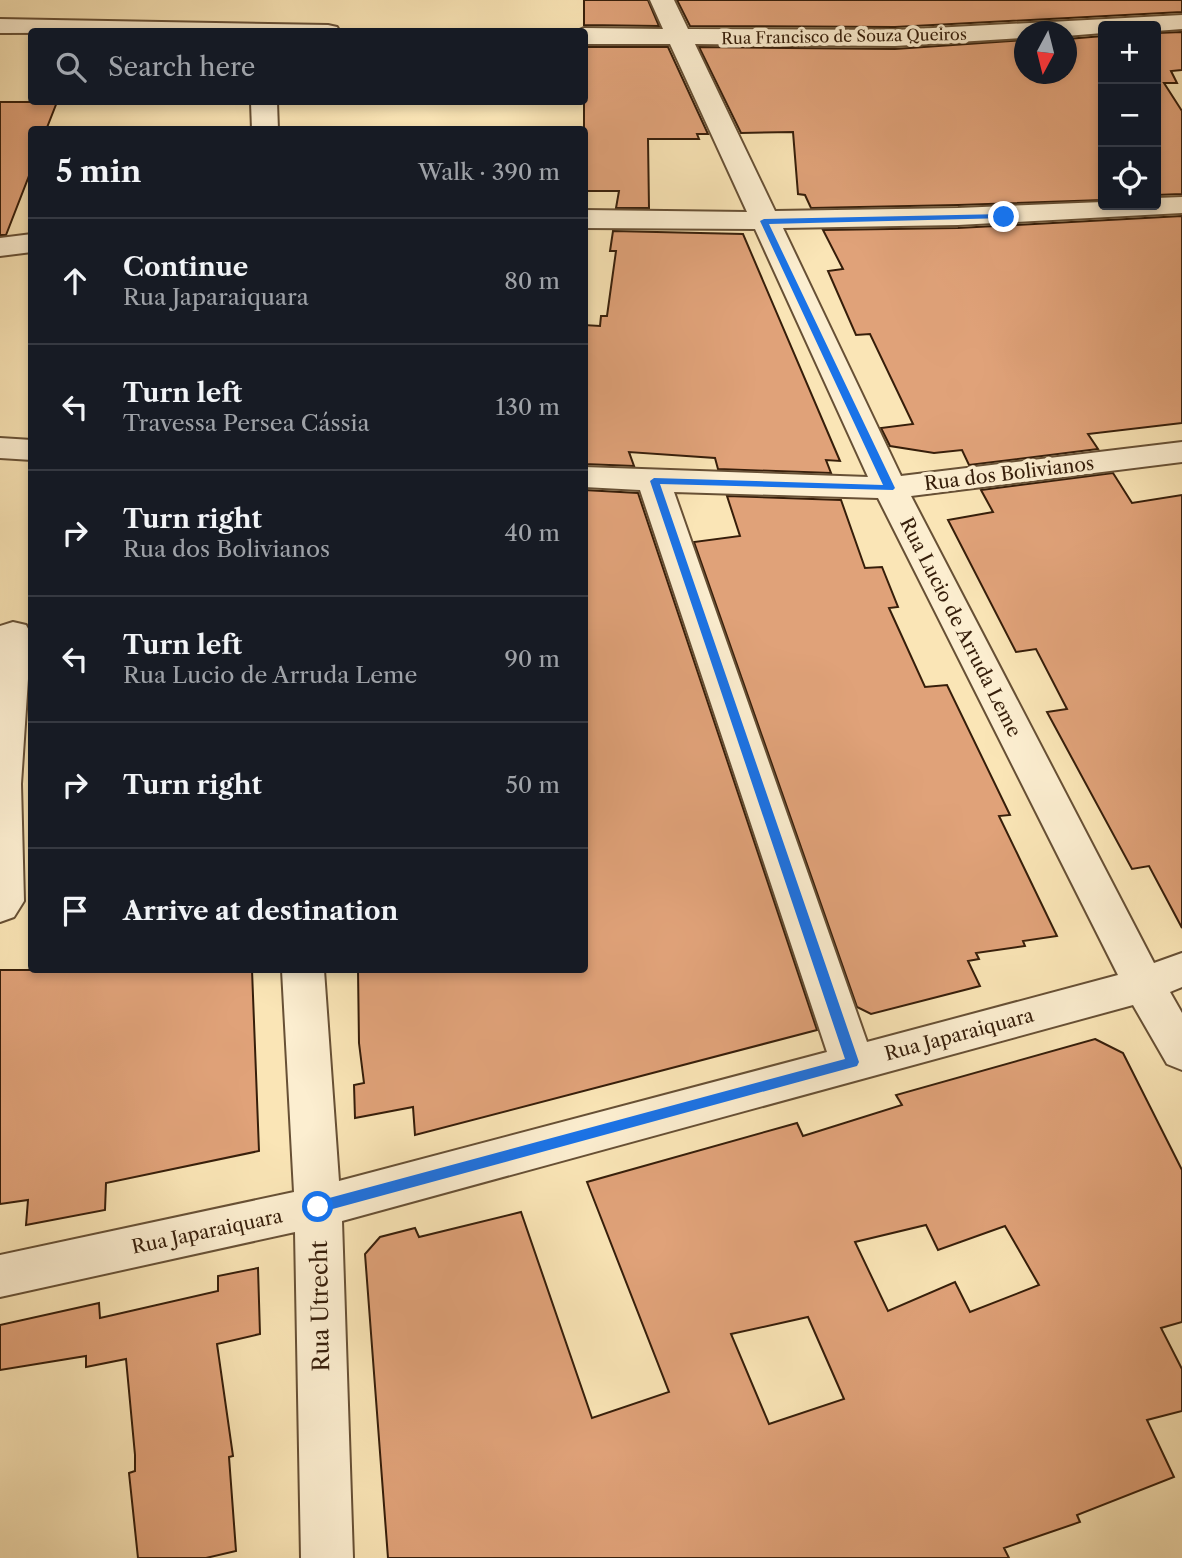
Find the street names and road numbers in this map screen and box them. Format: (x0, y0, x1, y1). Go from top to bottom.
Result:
street label: Rua Francisco de Souza Queiros (721, 24, 967, 48)
street label: Rua dos Bolivianos (923, 452, 1095, 495)
street label: Rua Lucio de Arruda Leme (895, 514, 1026, 741)
street label: Rua Japaraiquara (882, 1004, 1036, 1065)
street label: Rua Japaraiquara (130, 1204, 285, 1259)
street label: Rua Utrecht (305, 1240, 335, 1372)

